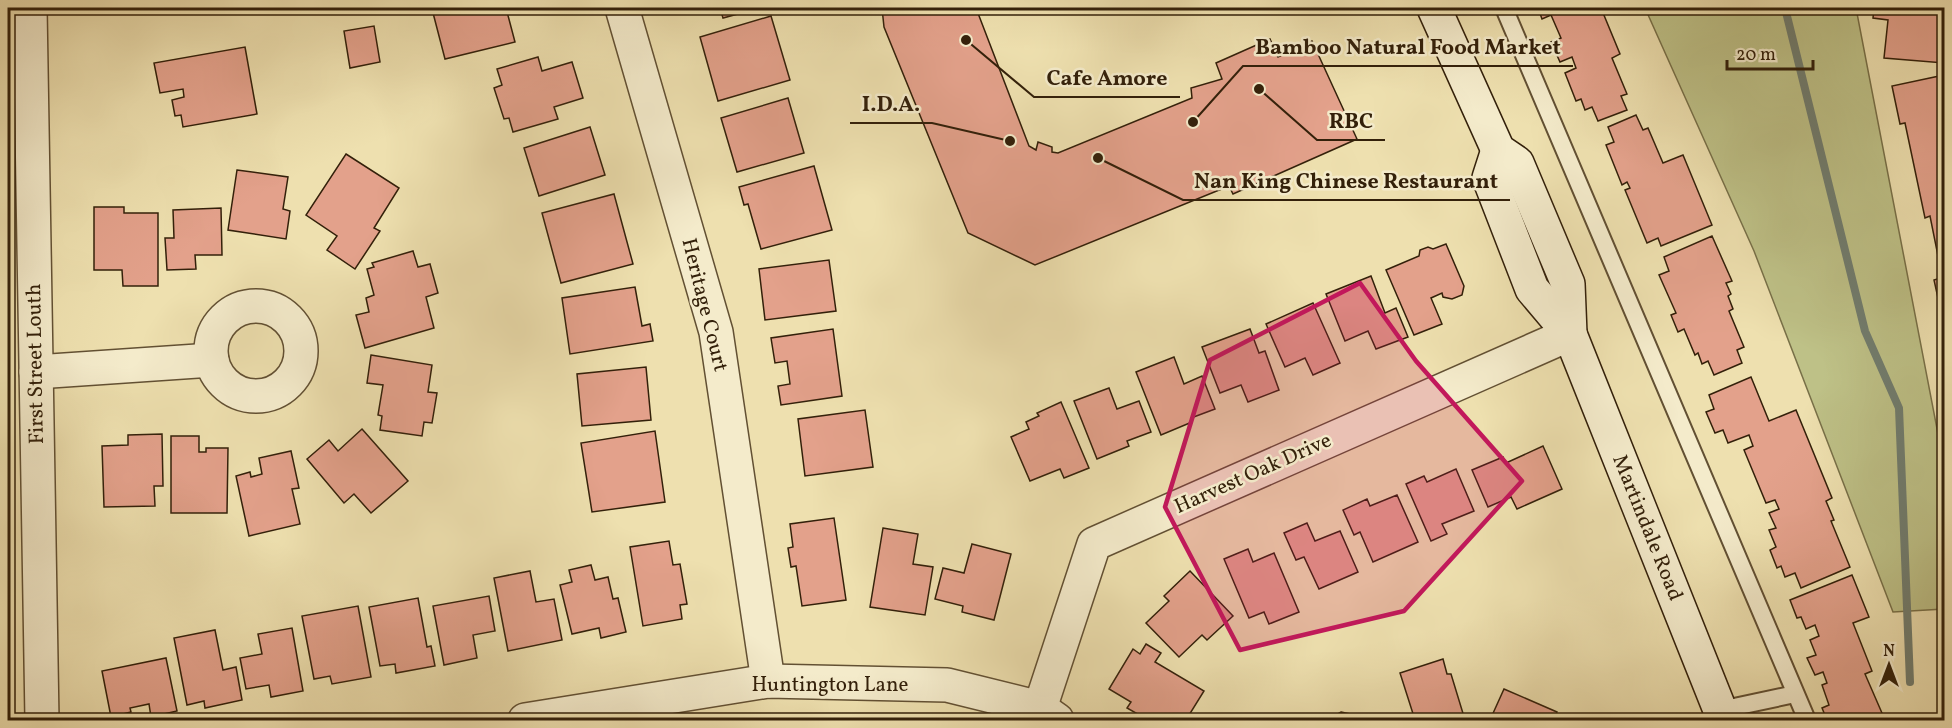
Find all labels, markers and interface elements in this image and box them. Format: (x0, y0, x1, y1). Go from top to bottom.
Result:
callout: Bamboo Natural Food Market (1243, 26, 1573, 66)
text: Bamboo Natural Food Market (1255, 33, 1561, 64)
scale bar (1727, 33, 1812, 71)
text: 20 m (1736, 43, 1776, 68)
callout: Cafe Amore (1034, 57, 1180, 97)
text: Cafe Amore (1046, 64, 1168, 95)
callout: I.D.A. (850, 83, 932, 123)
text: I.D.A. (862, 90, 920, 121)
callout: RBC (1317, 100, 1385, 140)
text: RBC (1329, 107, 1373, 138)
callout: Nan King Chinese Restaurant (1183, 160, 1510, 200)
text: Nan King Chinese Restaurant (1194, 167, 1498, 198)
street label: Heritage Court (673, 235, 735, 375)
street label: First Street Louth (20, 283, 52, 445)
street label: Harvest Oak Drive (1170, 426, 1336, 522)
street label: Martindale Road (1604, 451, 1690, 605)
north arrow (1859, 635, 1919, 695)
text: N (1883, 641, 1895, 663)
street label: Huntington Lane (752, 671, 909, 700)

